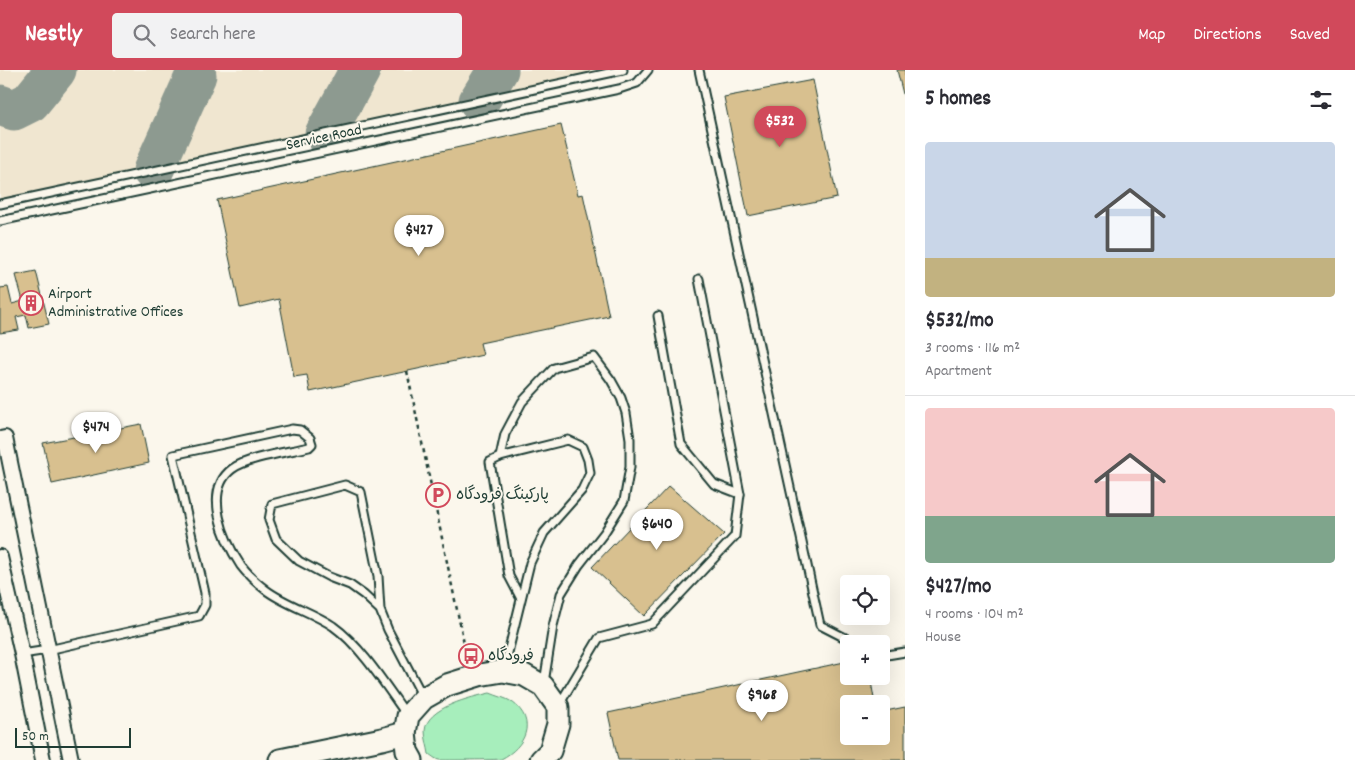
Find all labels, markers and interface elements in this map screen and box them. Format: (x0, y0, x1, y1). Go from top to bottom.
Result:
search box (112, 13, 462, 58)
text: Nestly (25, 18, 82, 52)
icon: search (130, 21, 158, 49)
text: Search here (170, 22, 256, 49)
text: Map (1138, 23, 1165, 48)
text: Directions (1193, 23, 1262, 48)
text: Saved (1290, 23, 1330, 48)
text: 5 homes (925, 85, 991, 115)
icon: filters (1307, 86, 1335, 114)
pin: $532 (750, 106, 810, 148)
text: $532 (765, 110, 795, 133)
street label: Service Road (284, 119, 364, 157)
icon: home (1085, 175, 1175, 265)
pin: $427 (389, 214, 449, 257)
text: $427 (405, 219, 433, 242)
place label: Airport Administrative Offices (48, 283, 184, 324)
building icon: Airport Administrative Offices (18, 290, 44, 316)
text: $532/mo (925, 307, 994, 337)
text: 3 rooms · 116 m² (925, 337, 1020, 360)
text: Apartment (925, 360, 992, 383)
pin: $474 (66, 412, 126, 454)
text: $474 (82, 416, 110, 439)
icon: home (1085, 440, 1175, 530)
parking icon: پارکینگ فرودگاه (425, 482, 451, 508)
place label: پارکینگ فرودگاه (456, 484, 549, 507)
pin: $640 (627, 508, 687, 551)
text: $640 (641, 513, 673, 536)
text: $427/mo (925, 573, 991, 603)
map controls (840, 575, 890, 745)
button: locate (840, 575, 890, 625)
text: 4 rooms · 104 m² (925, 603, 1024, 626)
text: House (925, 626, 961, 649)
button: + (840, 635, 890, 685)
bus stop icon: فرودگاه (458, 643, 484, 669)
place label: فرودگاه (488, 645, 534, 668)
pin: $968 (732, 680, 792, 722)
text: $968 (747, 684, 777, 707)
button: − (840, 695, 890, 745)
scale bar (15, 725, 131, 748)
text: 50 m (22, 727, 49, 747)

